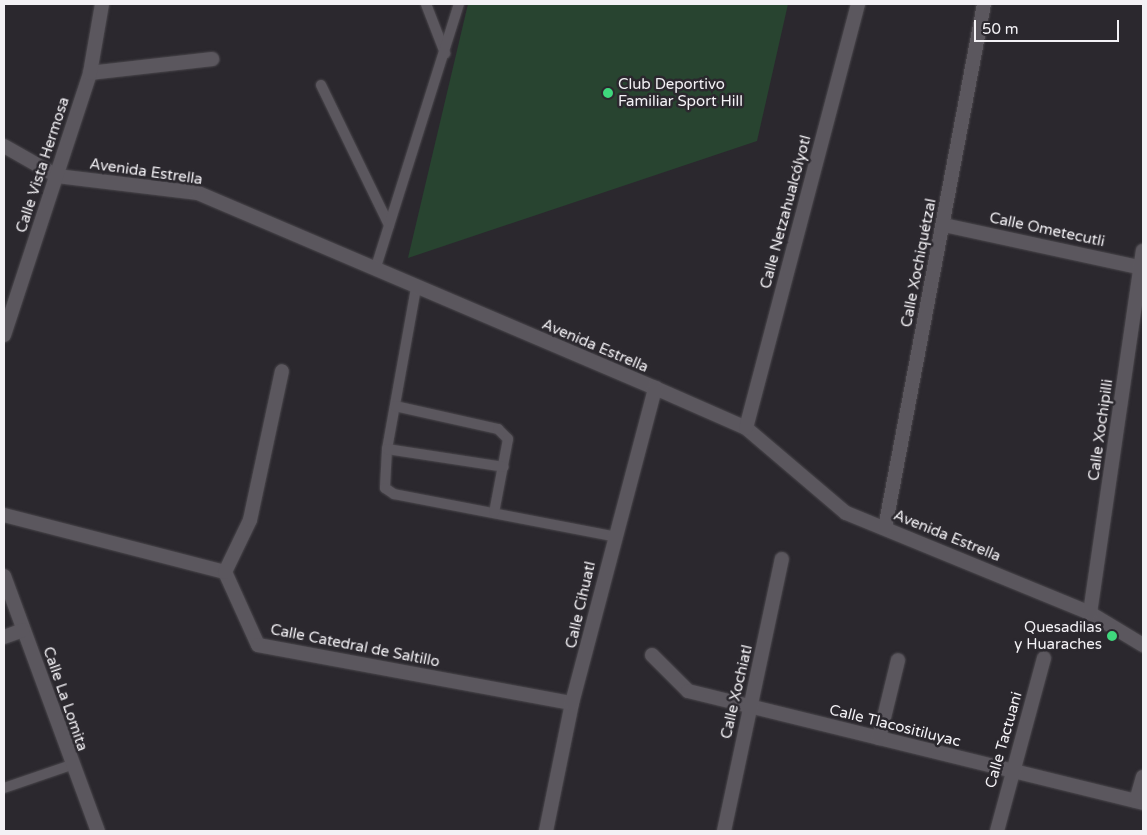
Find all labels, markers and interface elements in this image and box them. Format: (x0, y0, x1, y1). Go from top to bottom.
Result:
scale bar (977, 10, 1122, 42)
text: 50 m (982, 20, 1019, 38)
place label: Club Deportivo Familiar Sport Hill (618, 75, 743, 110)
marker: Club Deportivo Familiar Sport Hill (602, 87, 614, 99)
street label: Calle Vista Hermosa (13, 95, 73, 235)
street label: Calle Netzahualcólyotl (757, 133, 815, 291)
street label: Avenida Estrella (88, 155, 204, 189)
street label: Calle Xochiquétzal (898, 197, 940, 329)
street label: Calle Ometecutli (988, 209, 1106, 251)
street label: Avenida Estrella (539, 315, 651, 377)
street label: Calle Xochipilli (1085, 378, 1117, 482)
street label: Avenida Estrella (891, 506, 1003, 566)
street label: Calle Cihuatl (562, 560, 600, 650)
place label: Quesadilas y Huaraches (1014, 618, 1102, 653)
street label: Calle Catedral de Saltillo (269, 621, 441, 671)
marker: Quesadilas y Huaraches (1106, 630, 1118, 642)
street label: Calle Xochiatl (717, 643, 757, 741)
street label: Calle La Lomita (39, 644, 91, 754)
street label: Calle Tactuani (982, 690, 1026, 790)
street label: Calle Tlacositiluyac (828, 701, 962, 751)

